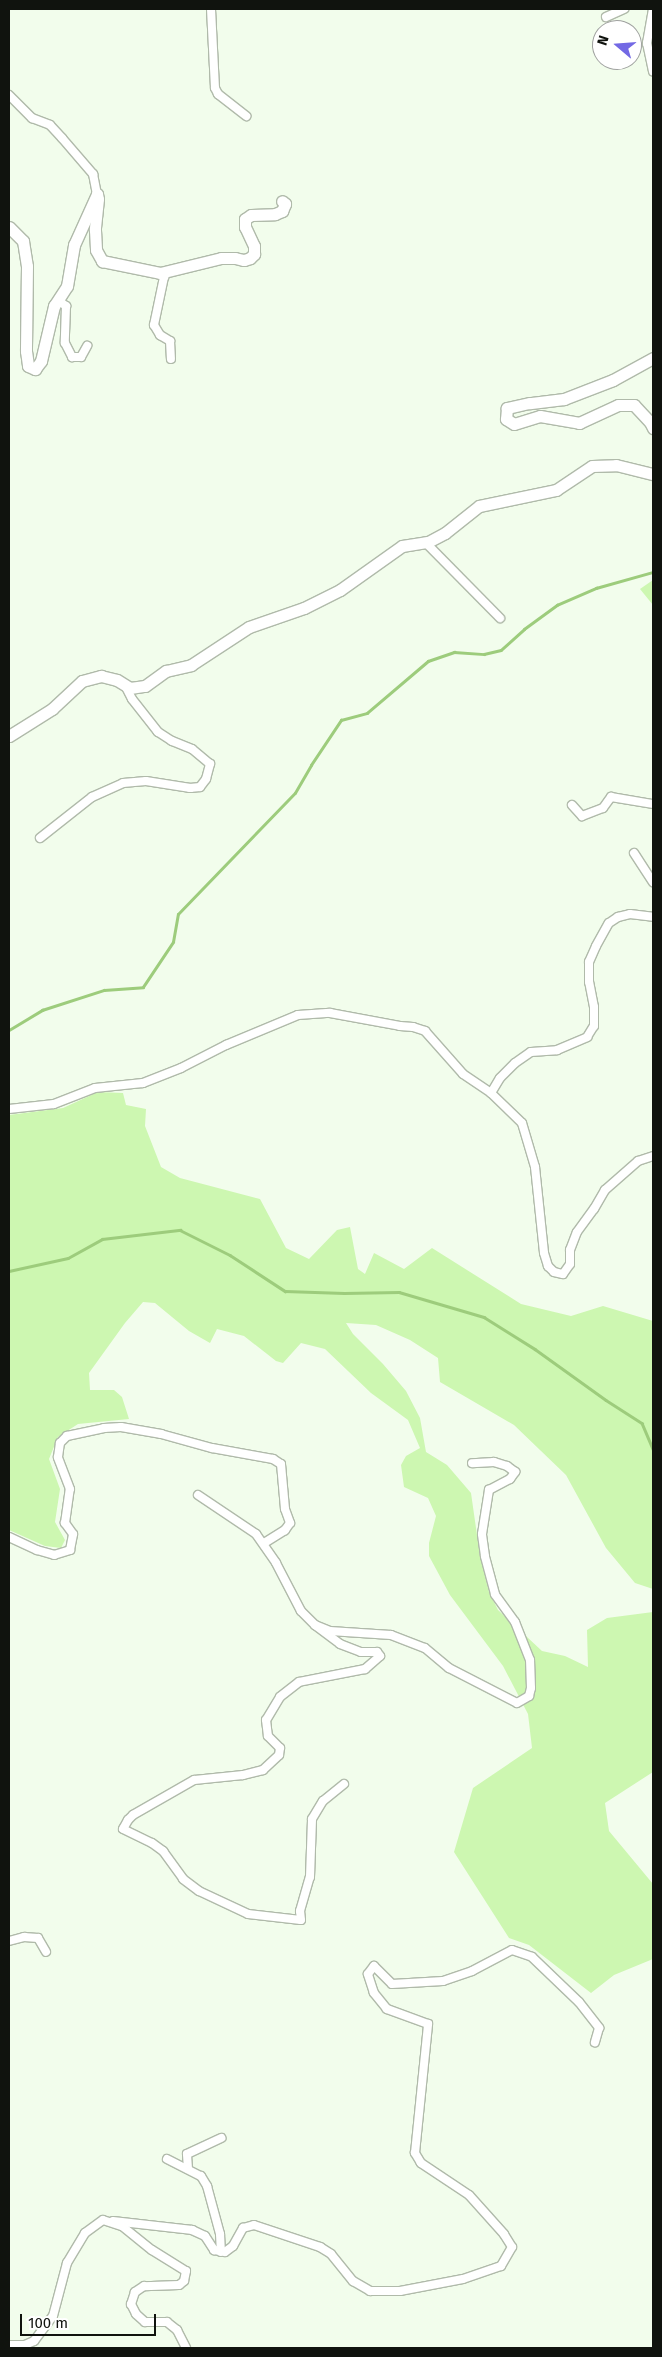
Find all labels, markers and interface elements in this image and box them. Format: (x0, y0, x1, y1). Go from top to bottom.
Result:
north arrow (592, 20, 642, 70)
text: N (594, 33, 613, 48)
scale bar (22, 2304, 159, 2336)
text: 100 m (28, 2314, 68, 2332)

